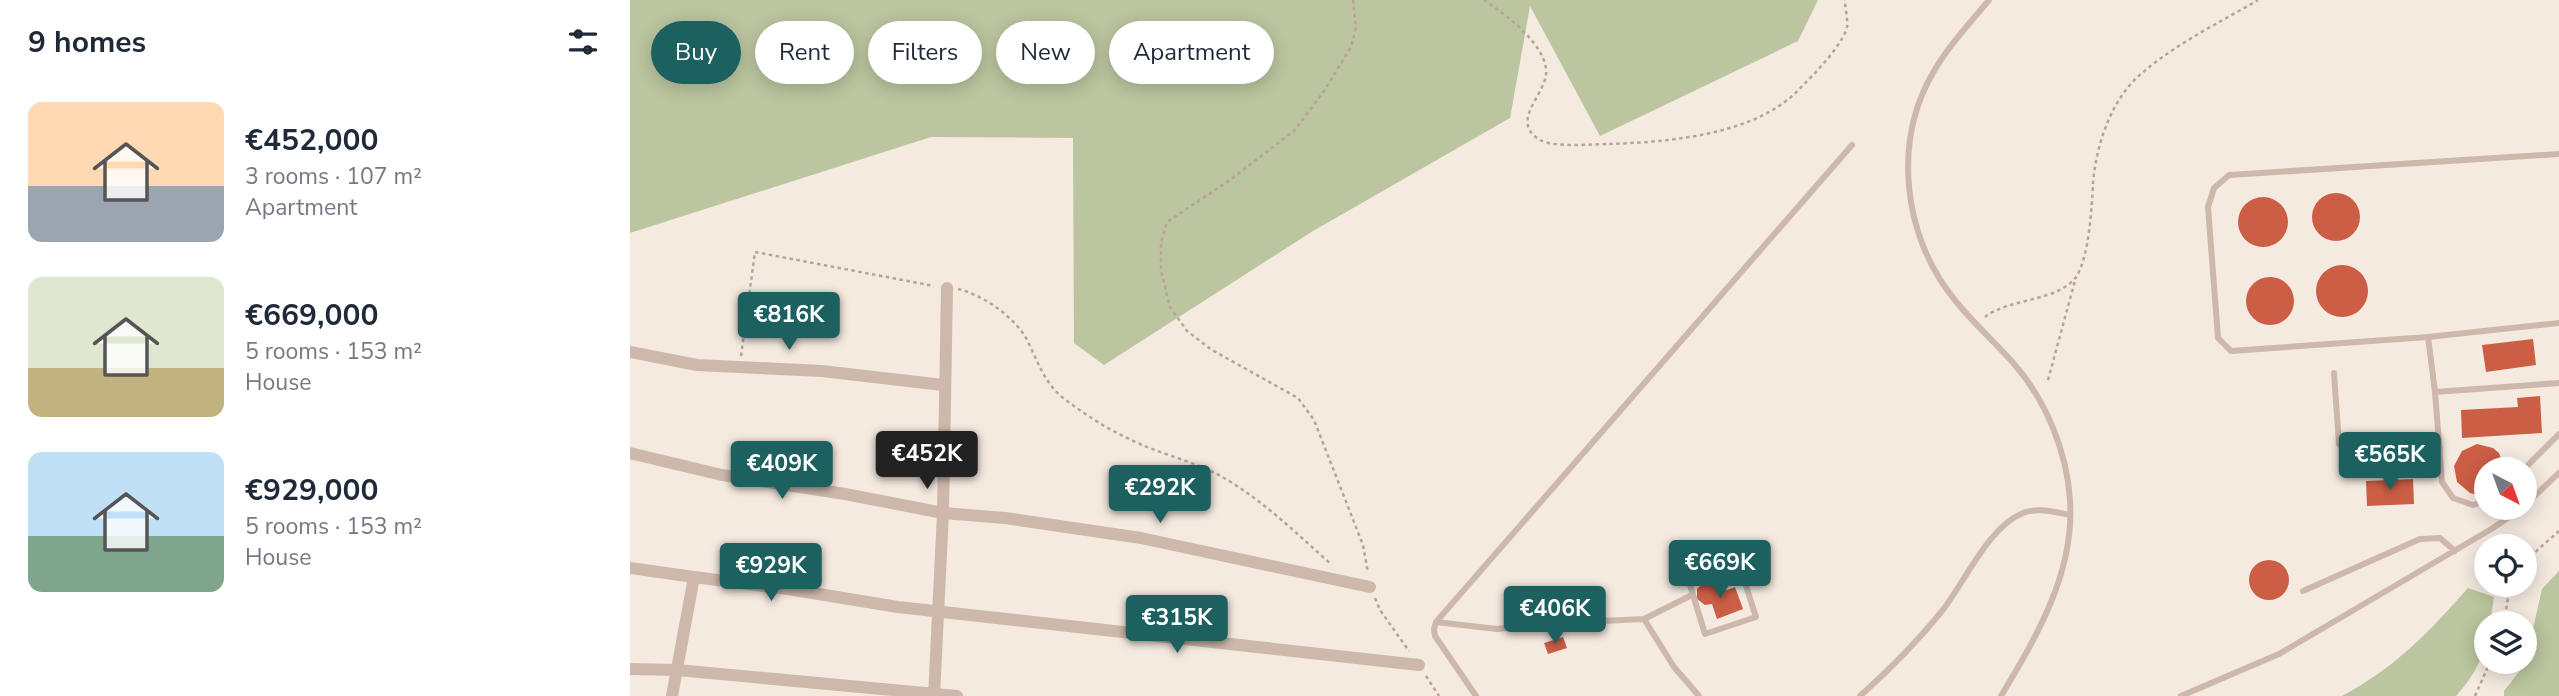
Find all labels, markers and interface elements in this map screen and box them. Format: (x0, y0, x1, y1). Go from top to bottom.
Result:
chip: Buy (651, 21, 741, 84)
chip: Rent (755, 21, 854, 84)
chip: Filters (868, 21, 982, 84)
chip: New (996, 21, 1095, 84)
chip: Apartment (1109, 21, 1274, 84)
text: 9 homes (28, 22, 146, 63)
icon: filters (564, 23, 602, 61)
text: €452,000 (245, 120, 378, 161)
icon: home (84, 130, 168, 214)
text: 3 rooms · 107 m² (245, 161, 422, 192)
text: Apartment (245, 192, 357, 223)
pin: €816K (740, 292, 838, 352)
text: €669,000 (245, 295, 378, 336)
text: €816K (754, 299, 824, 330)
icon: home (84, 305, 168, 389)
text: 5 rooms · 153 m² (245, 336, 422, 367)
text: House (245, 367, 312, 398)
pin: €452K (878, 432, 976, 491)
pin: €565K (2341, 433, 2439, 492)
text: €452K (892, 438, 962, 469)
text: €565K (2355, 439, 2425, 470)
pin: €409K (733, 442, 831, 501)
text: €409K (747, 448, 817, 479)
north arrow (2474, 457, 2538, 520)
map controls (2474, 457, 2537, 674)
pin: €292K (1111, 466, 1209, 525)
text: €929,000 (245, 470, 378, 511)
text: €292K (1125, 472, 1195, 503)
icon: home (84, 480, 168, 564)
text: 5 rooms · 153 m² (245, 511, 422, 542)
button: locate (2474, 534, 2537, 597)
pin: €669K (1671, 540, 1769, 600)
text: House (245, 542, 312, 573)
pin: €929K (722, 544, 820, 603)
text: €669K (1685, 547, 1755, 578)
text: €929K (736, 550, 806, 581)
pin: €406K (1506, 586, 1604, 646)
text: €406K (1520, 593, 1590, 624)
pin: €315K (1128, 596, 1226, 655)
text: €315K (1142, 602, 1212, 633)
button: layers (2474, 611, 2537, 674)

